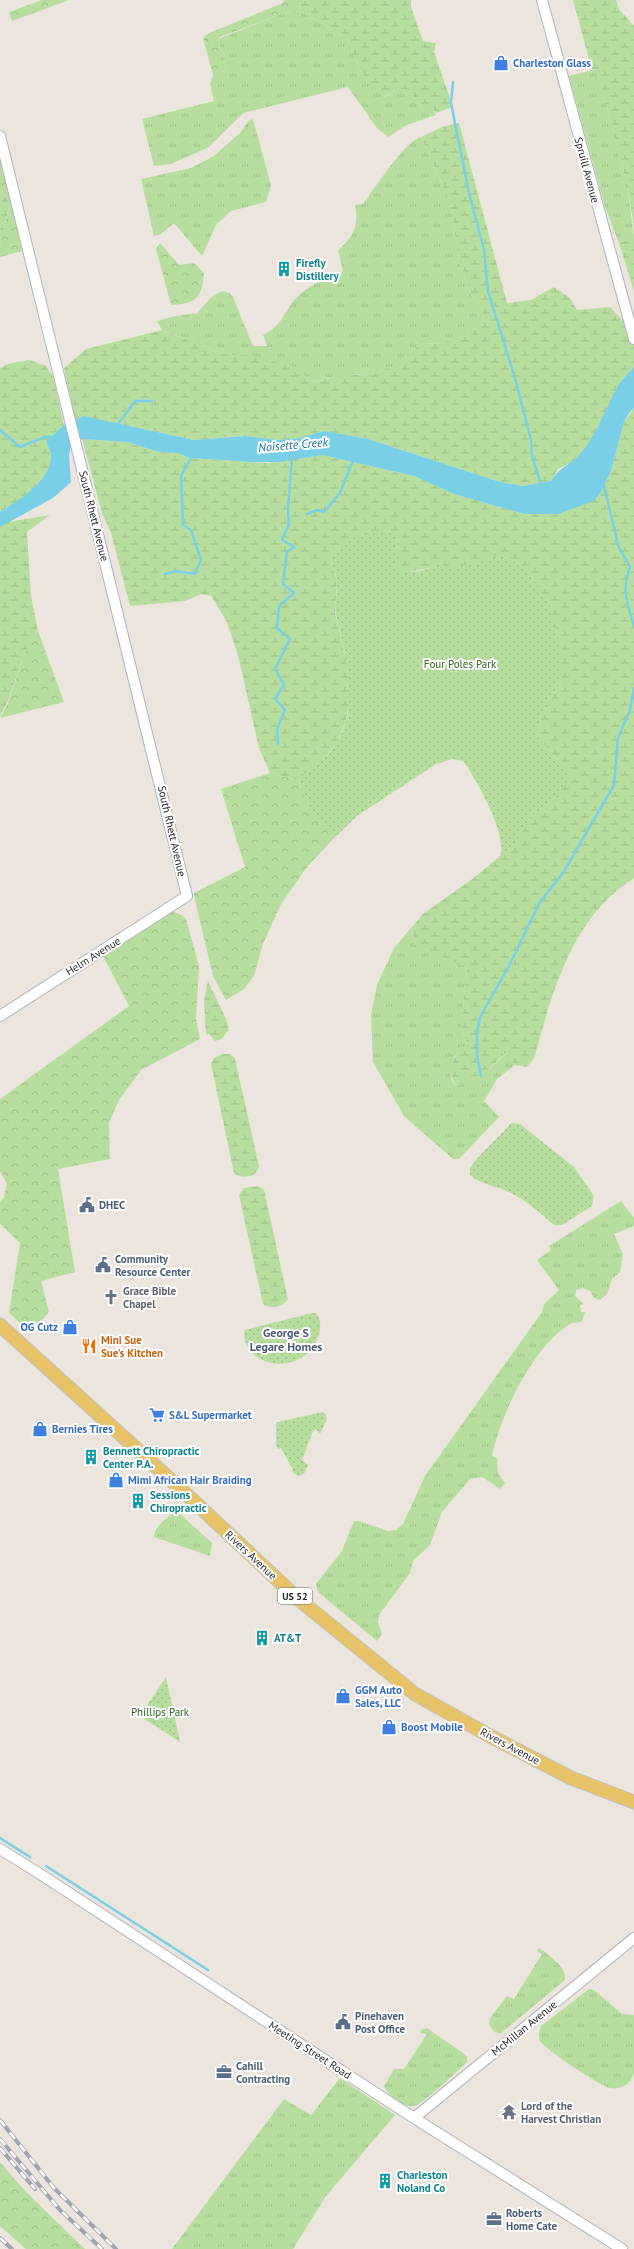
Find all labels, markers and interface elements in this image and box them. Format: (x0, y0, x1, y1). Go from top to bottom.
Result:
shop icon: Charleston Glass (492, 54, 510, 72)
place label: Charleston Glass (513, 56, 591, 70)
street label: Spruill Avenue (571, 135, 603, 205)
place label: Firefly Distillery (296, 256, 339, 283)
building icon: Firefly Distillery (275, 260, 293, 278)
water label: Noisette Creek (257, 434, 329, 455)
street label: South Rhett Avenue (76, 469, 112, 563)
park label: Four Poles Park (424, 657, 497, 671)
street label: South Rhett Avenue (155, 784, 189, 878)
street label: Helm Avenue (63, 933, 123, 978)
public building icon: DHEC (78, 1196, 96, 1214)
place label: DHEC (99, 1198, 125, 1212)
place label: Community Resource Center (115, 1252, 191, 1279)
public building icon: Community Resource Center (94, 1256, 112, 1274)
place label: Grace Bible Chapel (123, 1284, 177, 1311)
church icon: Grace Bible Chapel (102, 1288, 120, 1306)
shop icon: OG Cutz (61, 1318, 79, 1336)
place label: OG Cutz (20, 1320, 58, 1334)
district label: George S Legare Homes (250, 1325, 322, 1354)
place label: Mini Sue Sue's Kitchen (101, 1333, 163, 1360)
restaurant icon: Mini Sue Sue's Kitchen (80, 1337, 98, 1355)
supermarket icon: S&L Supermarket (148, 1406, 166, 1424)
place label: S&L Supermarket (169, 1408, 252, 1422)
shop icon: Bernies Tires (31, 1420, 49, 1438)
place label: Bernies Tires (52, 1422, 113, 1436)
place label: Bennett Chiropractic Center P.A. (103, 1444, 200, 1471)
building icon: Bennett Chiropractic Center P.A. (82, 1448, 100, 1466)
shop icon: Mimi African Hair Braiding (107, 1471, 125, 1489)
place label: Mimi African Hair Braiding (128, 1473, 252, 1487)
place label: Sessions Chiropractic (150, 1488, 207, 1515)
building icon: Sessions Chiropractic (129, 1492, 147, 1510)
street label: Rivers Avenue (222, 1528, 280, 1583)
road number: US 52 (278, 1588, 312, 1604)
building icon: AT&T (253, 1629, 271, 1647)
place label: AT&T (274, 1631, 302, 1645)
place label: GGM Auto Sales, LLC (355, 1683, 402, 1710)
shop icon: GGM Auto Sales, LLC (334, 1687, 352, 1705)
park label: Phillips Park (131, 1705, 190, 1719)
shop icon: Boost Mobile (380, 1718, 398, 1736)
place label: Boost Mobile (401, 1720, 463, 1734)
street label: Rivers Avenue (478, 1724, 543, 1768)
street label: McMillan Avenue (488, 1997, 560, 2059)
place label: Pinehaven Post Office (355, 2009, 405, 2036)
public building icon: Pinehaven Post Office (334, 2013, 352, 2031)
street label: Meeting Street Road (266, 2018, 354, 2082)
place label: Cahill Contracting (236, 2059, 290, 2086)
office icon: Cahill Contracting (215, 2063, 233, 2081)
place label: Lord of the Harvest Christian (521, 2099, 601, 2126)
temple icon: Lord of the Harvest Christian (500, 2103, 518, 2121)
place label: Charleston Noland Co (397, 2168, 448, 2195)
building icon: Charleston Noland Co (376, 2172, 394, 2190)
place label: Roberts Home Cate (506, 2206, 557, 2233)
office icon: Roberts Home Cate (485, 2210, 503, 2228)

